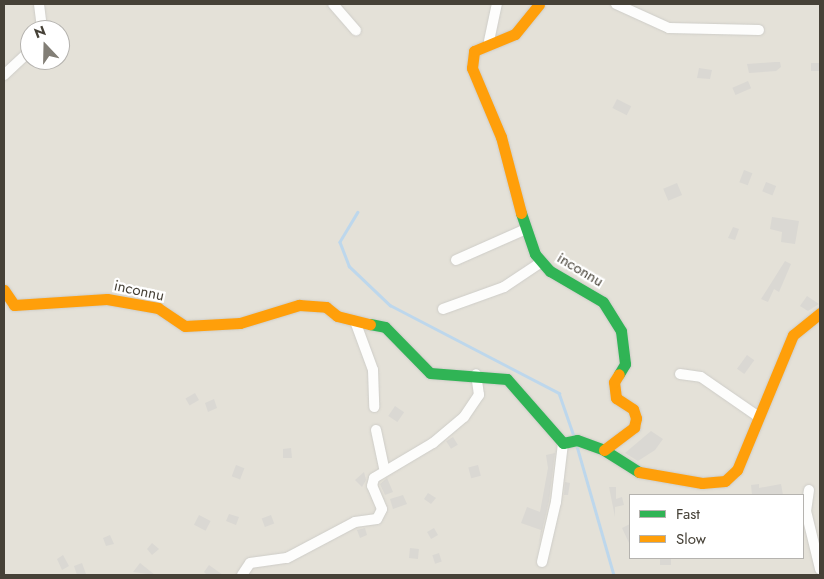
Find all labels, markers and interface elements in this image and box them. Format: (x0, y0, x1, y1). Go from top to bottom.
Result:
north arrow (20, 20, 70, 70)
text: N (31, 21, 49, 43)
street label: inconnu (554, 249, 606, 291)
street label: inconnu (112, 277, 166, 305)
legend (629, 494, 804, 559)
text: Fast (676, 503, 700, 525)
text: Slow (676, 528, 706, 550)

